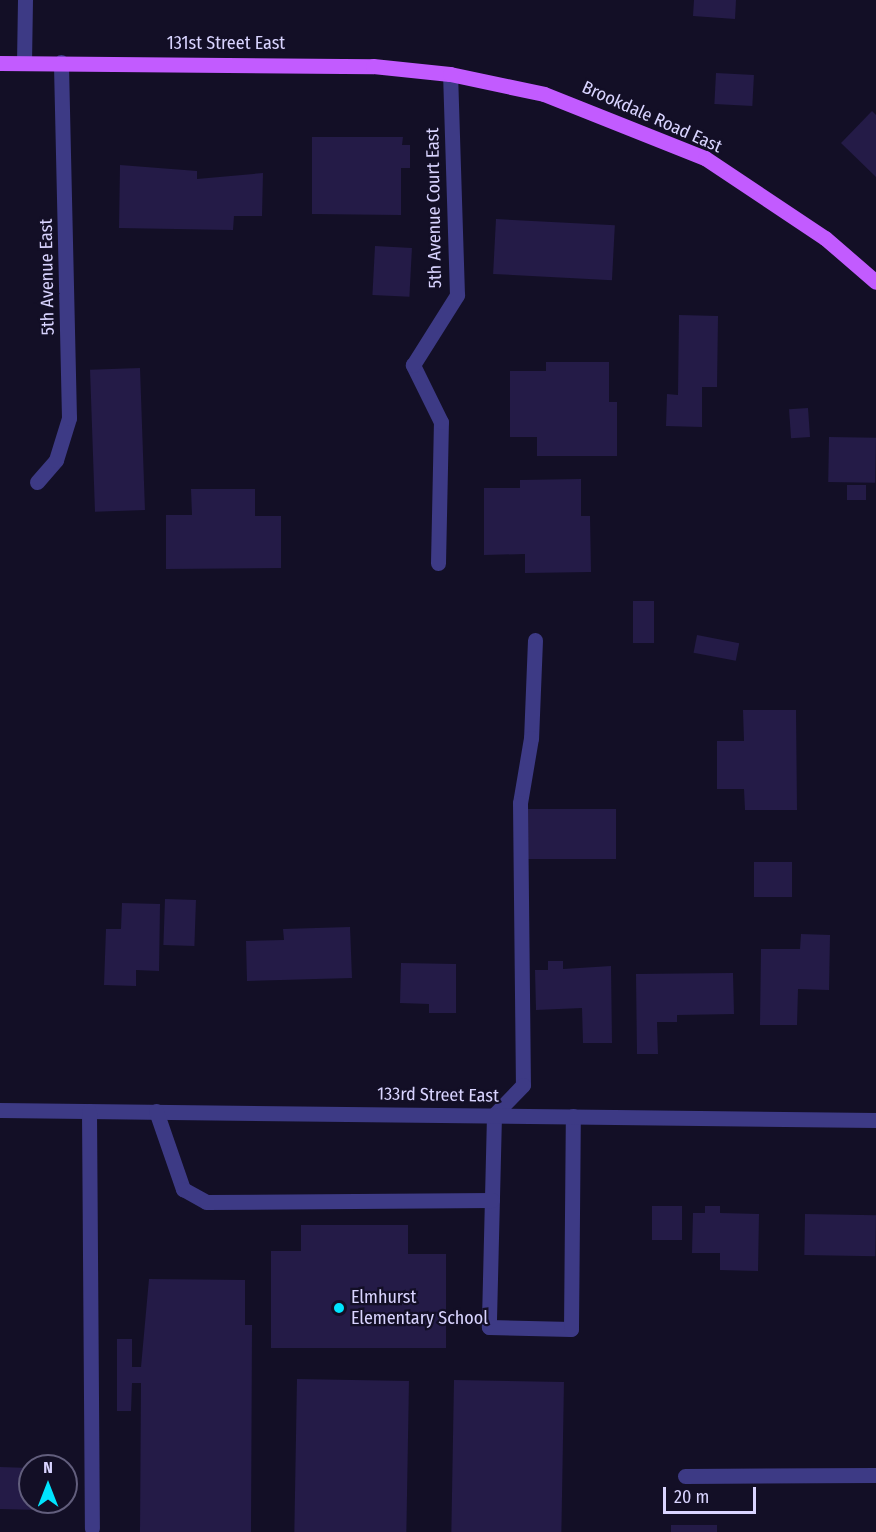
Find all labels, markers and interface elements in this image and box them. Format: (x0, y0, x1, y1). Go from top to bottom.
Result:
street label: 131st Street East (167, 32, 285, 54)
street label: Brookdale Road East (579, 76, 725, 158)
street label: 5th Avenue Court East (422, 128, 446, 288)
street label: 5th Avenue East (35, 219, 59, 335)
street label: 133rd Street East (377, 1083, 499, 1107)
place label: Elmhurst Elementary School (351, 1287, 488, 1330)
marker: Elmhurst Elementary School (332, 1301, 346, 1315)
north arrow (18, 1454, 78, 1514)
text: N (43, 1458, 53, 1477)
scale bar (666, 1475, 759, 1513)
text: 20 m (674, 1486, 709, 1508)

